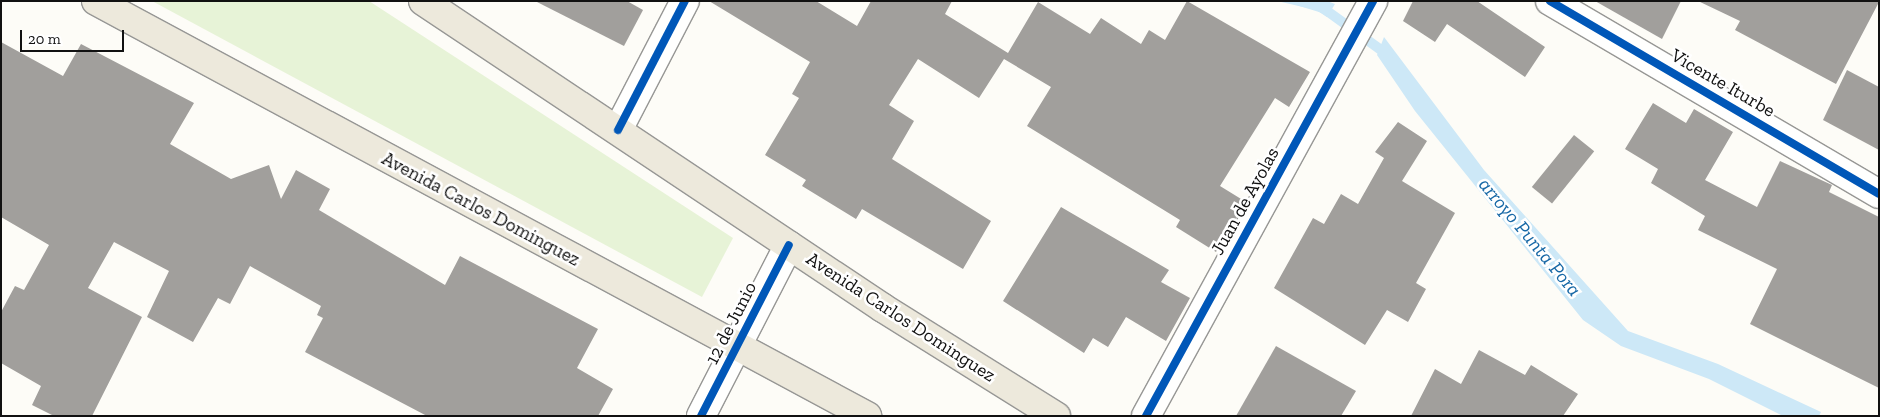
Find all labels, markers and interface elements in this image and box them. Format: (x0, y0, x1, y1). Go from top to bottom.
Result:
scale bar (22, 20, 126, 52)
text: 20 m (28, 30, 61, 48)
street label: Vicente Iturbe (1667, 44, 1779, 122)
street label: Juan de Ayolas (1206, 143, 1284, 259)
street label: Avenida Carlos Dominguez (378, 147, 584, 271)
water label: arroyo Punta Pora (1473, 173, 1587, 301)
street label: Avenida Carlos Dominguez (802, 247, 1000, 387)
street label: 12 de Junio (700, 278, 762, 368)

